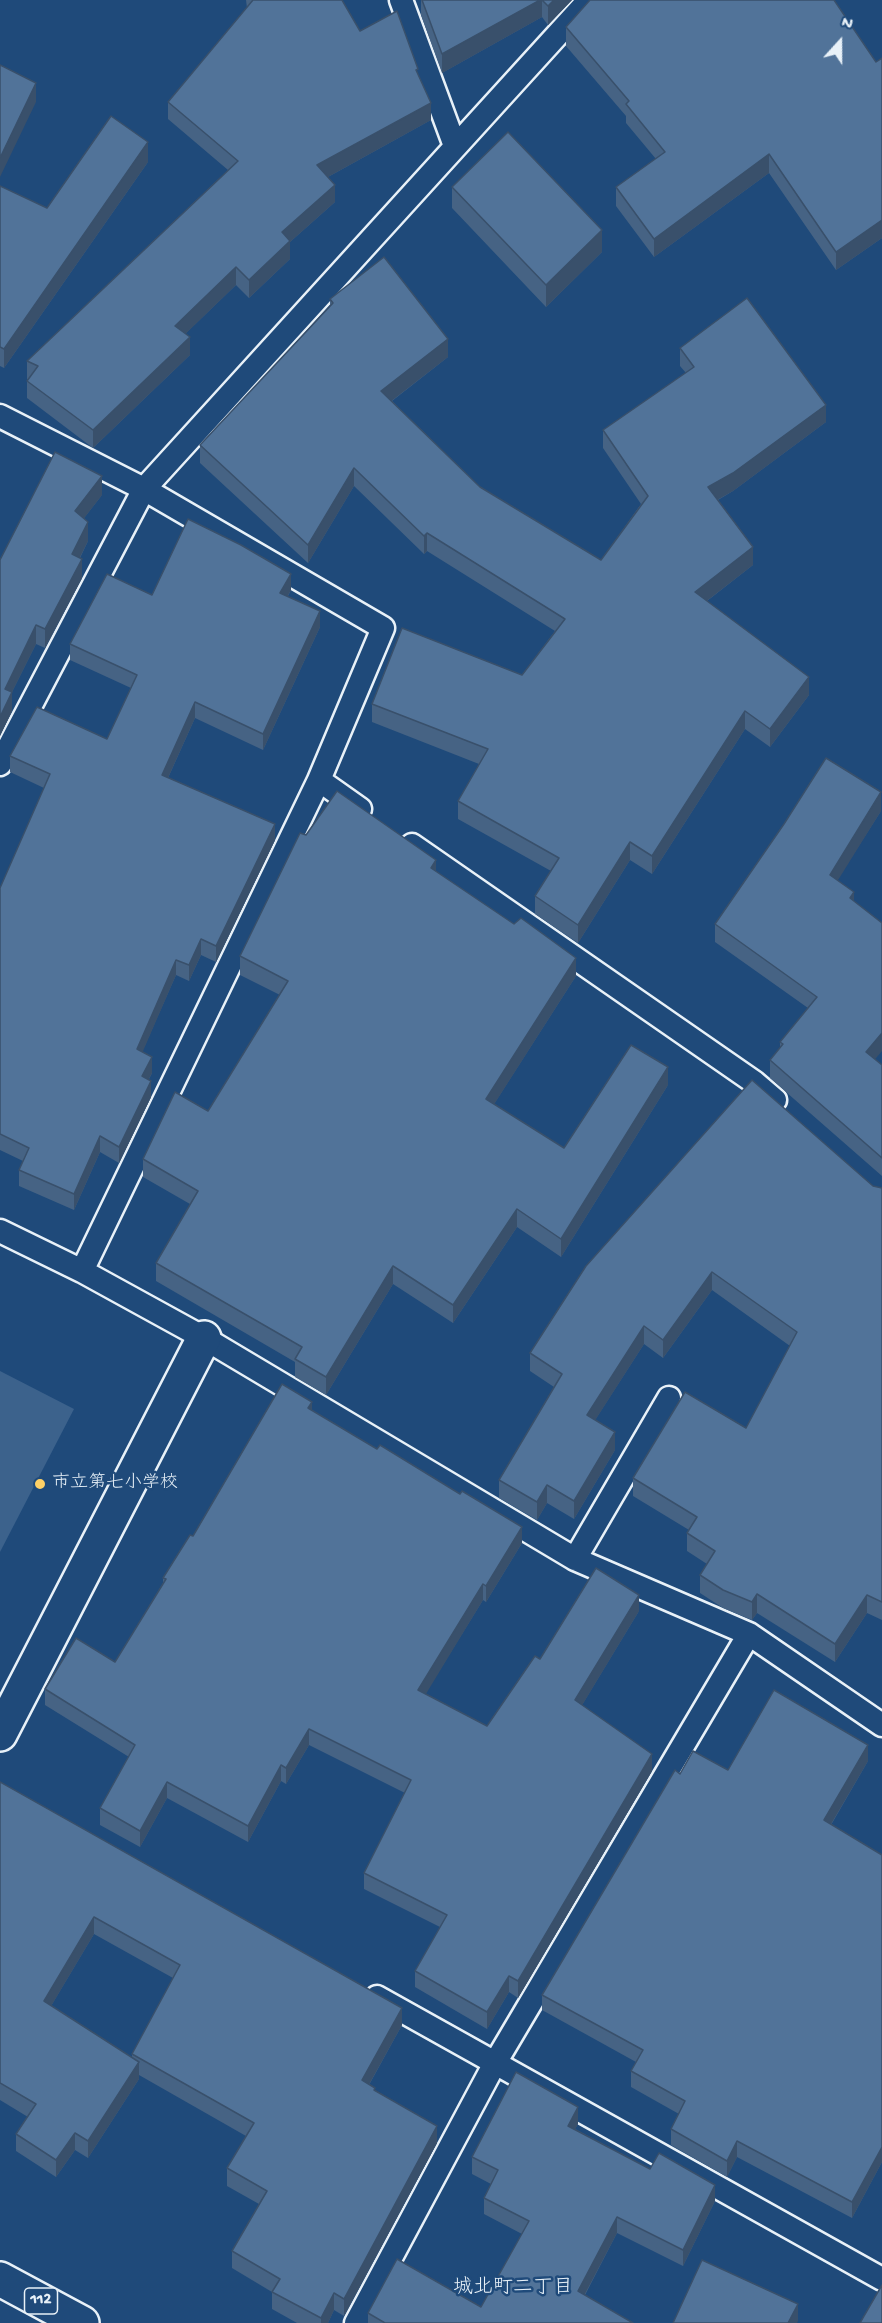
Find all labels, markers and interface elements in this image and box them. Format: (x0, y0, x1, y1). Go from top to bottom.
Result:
north arrow (810, 12, 870, 72)
text: N (838, 14, 855, 35)
place label: 市立第七小学校 (52, 1473, 178, 1495)
marker: 市立第七小学校 (33, 1477, 47, 1491)
district label: 城北町二丁目 (453, 2277, 573, 2301)
road number: 112 (24, 2288, 57, 2314)

